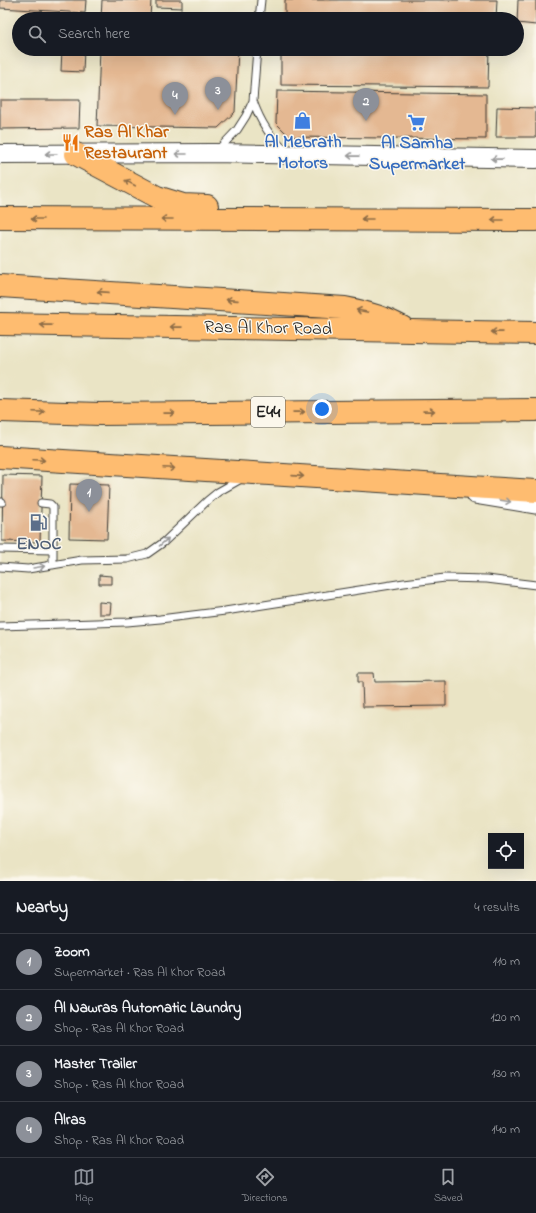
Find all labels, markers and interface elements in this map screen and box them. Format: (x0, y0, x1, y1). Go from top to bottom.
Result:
search box (12, 12, 524, 56)
icon: search (26, 23, 48, 45)
text: Search here (58, 23, 130, 45)
pin: 3 (205, 77, 231, 110)
pin: 4 (162, 82, 188, 115)
pin: 2 (353, 88, 379, 121)
shop icon: Al Mebrath Motors (293, 111, 313, 131)
supermarket icon: Al Samha Supermarket (407, 112, 427, 132)
place label: Ras Al Khar Restaurant (84, 120, 169, 167)
place label: Al Mebrath Motors (264, 130, 342, 177)
place label: Al Samha Supermarket (369, 131, 466, 178)
restaurant icon: Ras Al Khar Restaurant (61, 133, 81, 153)
one-way arrow (45, 150, 58, 158)
one-way arrow (175, 150, 188, 158)
one-way arrow (347, 152, 360, 160)
one-way arrow (491, 155, 504, 162)
one-way arrow (124, 179, 136, 186)
one-way arrow (31, 215, 44, 222)
one-way arrow (161, 215, 174, 223)
one-way arrow (361, 215, 374, 223)
one-way arrow (491, 216, 504, 224)
one-way arrow (97, 289, 110, 296)
one-way arrow (226, 297, 239, 304)
one-way arrow (355, 307, 368, 315)
street label: Ras Al Khor Road (204, 315, 332, 343)
one-way arrow (40, 321, 53, 329)
one-way arrow (170, 323, 183, 331)
one-way arrow (491, 329, 504, 336)
road number: E44 (251, 397, 285, 427)
your location (312, 399, 332, 419)
one-way arrow (422, 407, 435, 415)
one-way arrow (32, 408, 45, 416)
one-way arrow (292, 408, 305, 416)
one-way arrow (162, 409, 175, 417)
one-way arrow (32, 456, 45, 463)
one-way arrow (162, 464, 175, 471)
one-way arrow (291, 472, 304, 479)
pin: 1 (76, 479, 102, 512)
one-way arrow (498, 497, 511, 505)
fuel station icon: ENOC (29, 513, 49, 533)
place label: ENOC (17, 532, 61, 558)
one-way arrow (158, 538, 168, 547)
one-way arrow (32, 563, 45, 571)
map controls (488, 833, 524, 869)
button: locate (488, 833, 524, 869)
text: Nearby (16, 895, 68, 920)
text: 4 results (474, 898, 520, 917)
text: Zoom (54, 941, 90, 963)
text: 1 (27, 952, 31, 971)
text: 110 m (493, 952, 520, 971)
text: Supermarket · Ras Al Khor Road (54, 963, 225, 982)
text: Al Nawras Automatic Laundry (54, 997, 241, 1019)
text: 2 (26, 1008, 32, 1027)
text: 120 m (490, 1008, 520, 1027)
text: Shop · Ras Al Khor Road (54, 1019, 184, 1038)
text: Master Trailer (54, 1053, 137, 1075)
text: 3 (26, 1064, 32, 1083)
text: 130 m (492, 1064, 520, 1083)
text: Shop · Ras Al Khor Road (54, 1075, 184, 1094)
text: Alras (54, 1109, 86, 1131)
text: 4 (26, 1120, 32, 1139)
text: 140 m (492, 1120, 520, 1139)
text: Shop · Ras Al Khor Road (54, 1131, 184, 1150)
tab: Map (73, 1166, 95, 1206)
tab: Directions (242, 1166, 288, 1206)
tab: Saved (434, 1166, 463, 1206)

